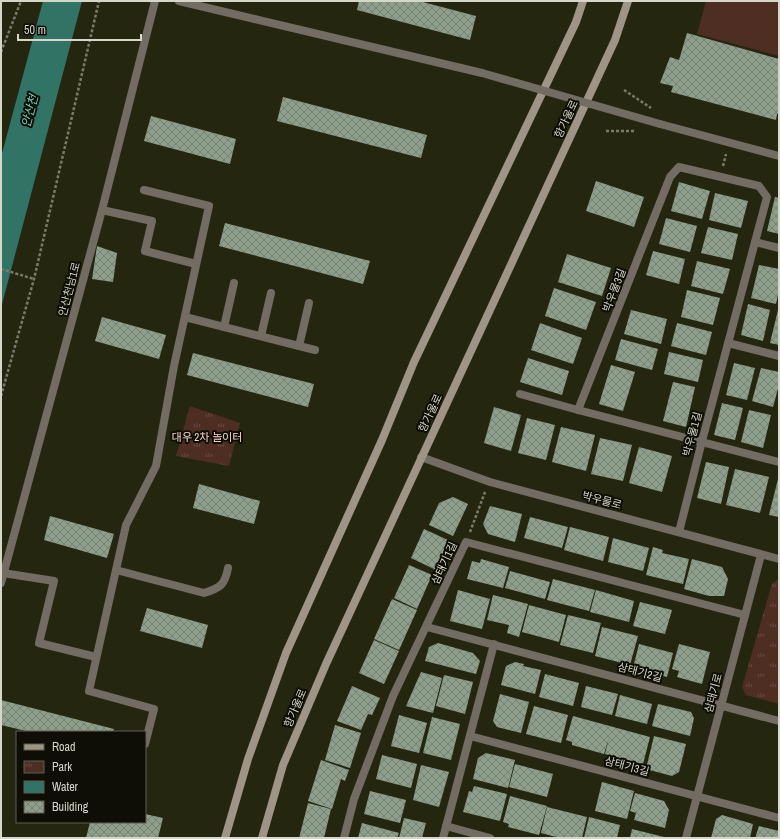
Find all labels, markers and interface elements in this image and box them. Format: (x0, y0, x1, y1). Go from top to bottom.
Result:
scale bar (18, 16, 141, 42)
text: 50 m (24, 22, 46, 38)
water label: 안산천 (18, 91, 43, 129)
street label: 항가울로 (551, 98, 581, 140)
street label: 안산천남1로 (55, 260, 83, 318)
street label: 박우물3길 (599, 266, 629, 314)
street label: 항가울로 (415, 392, 445, 434)
street label: 박우물1길 (679, 410, 705, 458)
park label: 대우 2차 놀이터 (172, 430, 242, 444)
street label: 박우물로 (581, 488, 623, 512)
street label: 삼태기1길 (428, 539, 460, 587)
street label: 삼태기2길 (616, 659, 664, 685)
street label: 삼태기로 (701, 672, 725, 714)
street label: 항가울로 (281, 687, 309, 729)
legend (16, 731, 146, 823)
text: Road (52, 739, 76, 755)
street label: 삼태기3길 (603, 753, 651, 779)
text: Park (52, 759, 72, 775)
text: Water (52, 779, 79, 795)
text: Building (52, 799, 89, 815)

